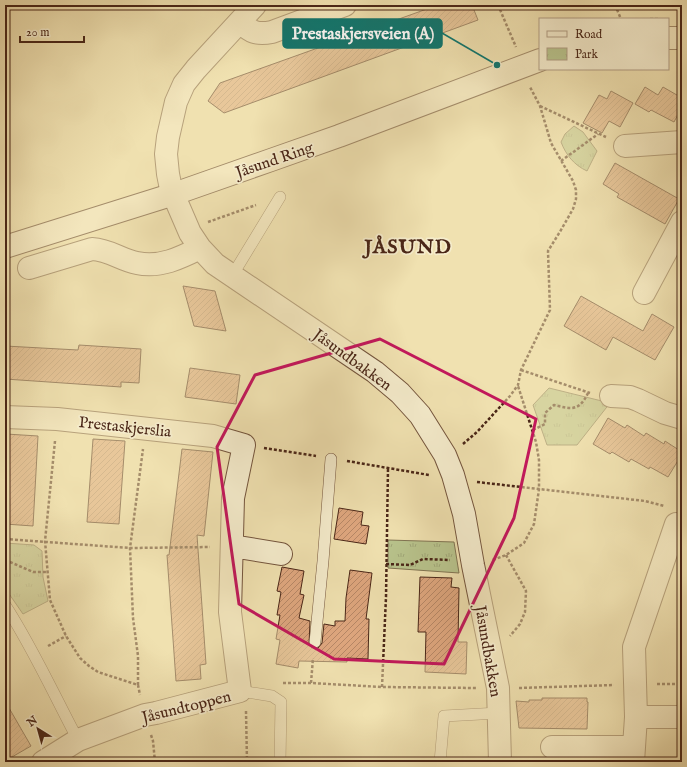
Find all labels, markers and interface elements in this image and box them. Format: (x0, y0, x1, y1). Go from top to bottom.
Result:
scale bar (20, 18, 84, 44)
legend (539, 18, 669, 70)
callout: Prestaskjersveien (A) (283, 19, 442, 48)
text: Prestaskjersveien (A) (292, 24, 434, 45)
text: 20 m (26, 25, 49, 40)
text: Road (575, 27, 603, 42)
text: Park (575, 47, 598, 62)
street label: Jåsund Ring (231, 138, 317, 184)
district label: JÅSUND (361, 235, 452, 260)
street label: Jåsundbakken (307, 324, 395, 396)
street label: Prestaskjerslia (78, 413, 172, 443)
street label: Jåsundbakken (469, 602, 505, 699)
street label: Jåsundtoppen (138, 687, 234, 729)
north arrow (18, 709, 58, 749)
text: N (24, 713, 41, 731)

